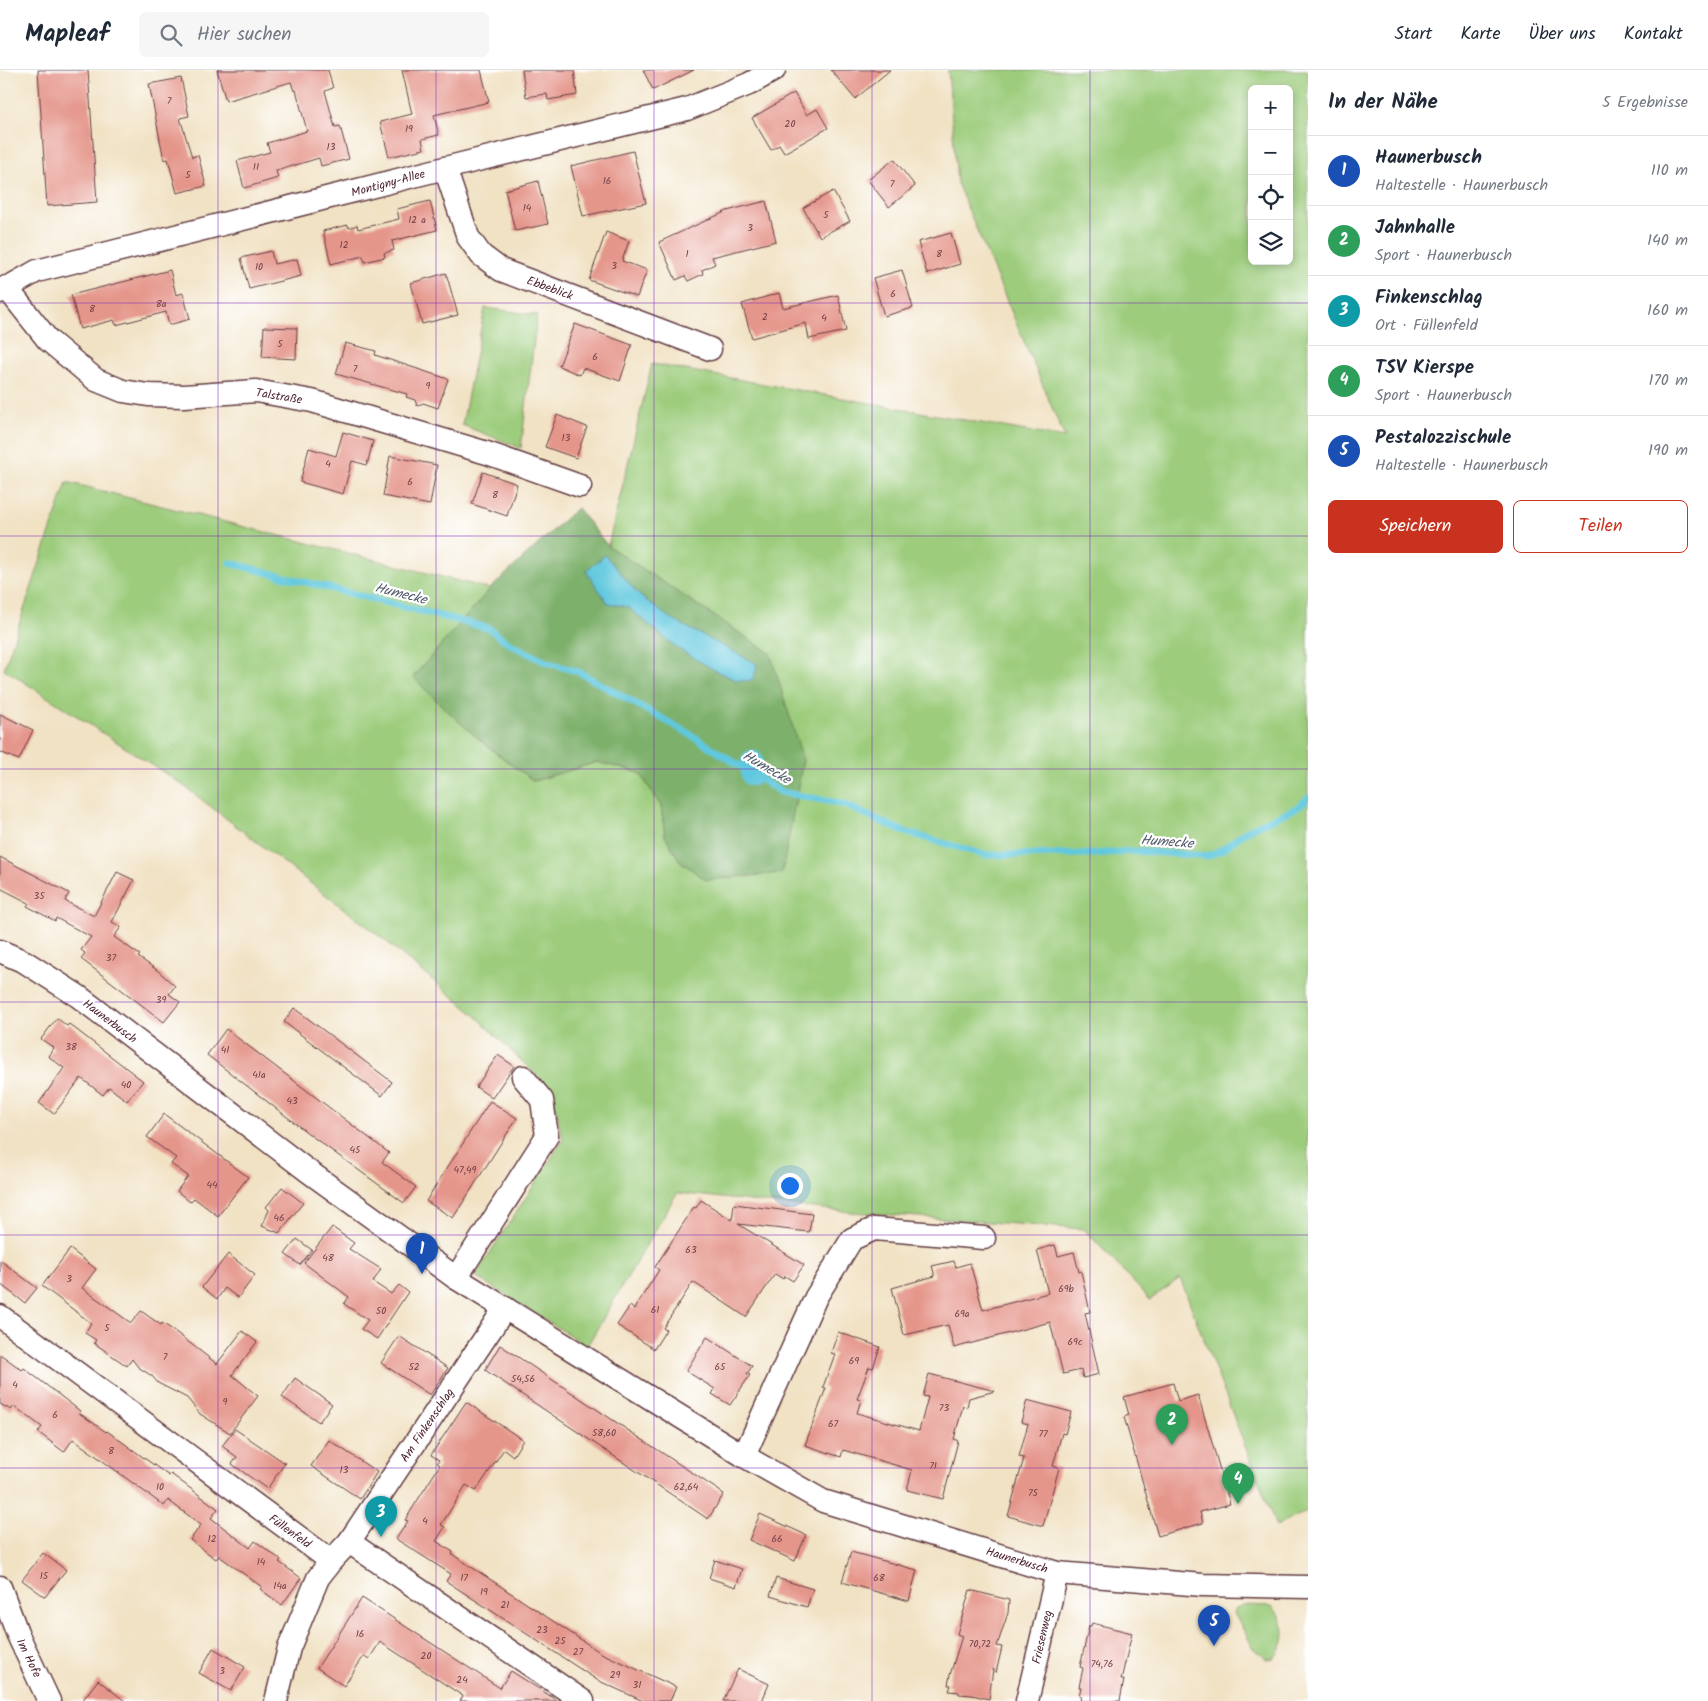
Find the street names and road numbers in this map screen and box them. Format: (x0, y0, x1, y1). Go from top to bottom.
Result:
street label: Montigny-Allee (349, 164, 428, 202)
street label: Ebbeblick (524, 271, 576, 306)
street label: Talstraße (254, 383, 304, 410)
street label: Haunerbusch (78, 995, 141, 1048)
street label: Am Finkenschlag (396, 1384, 459, 1466)
street label: Füllenfeld (264, 1509, 316, 1554)
street label: Haunerbusch (983, 1542, 1050, 1579)
street label: Friesenweg (1027, 1608, 1058, 1666)
street label: Im Hofe (11, 1635, 46, 1682)

